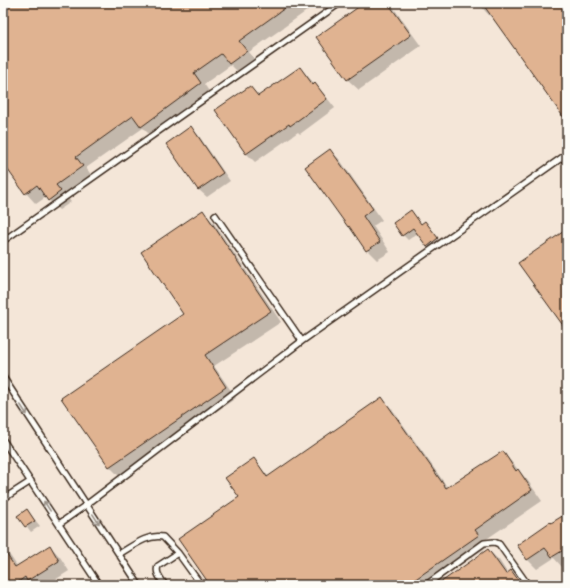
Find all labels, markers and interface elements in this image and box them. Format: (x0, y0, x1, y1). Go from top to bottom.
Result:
one-way arrow (21, 404, 29, 416)
one-way arrow (43, 501, 51, 512)
one-way arrow (92, 513, 100, 525)

